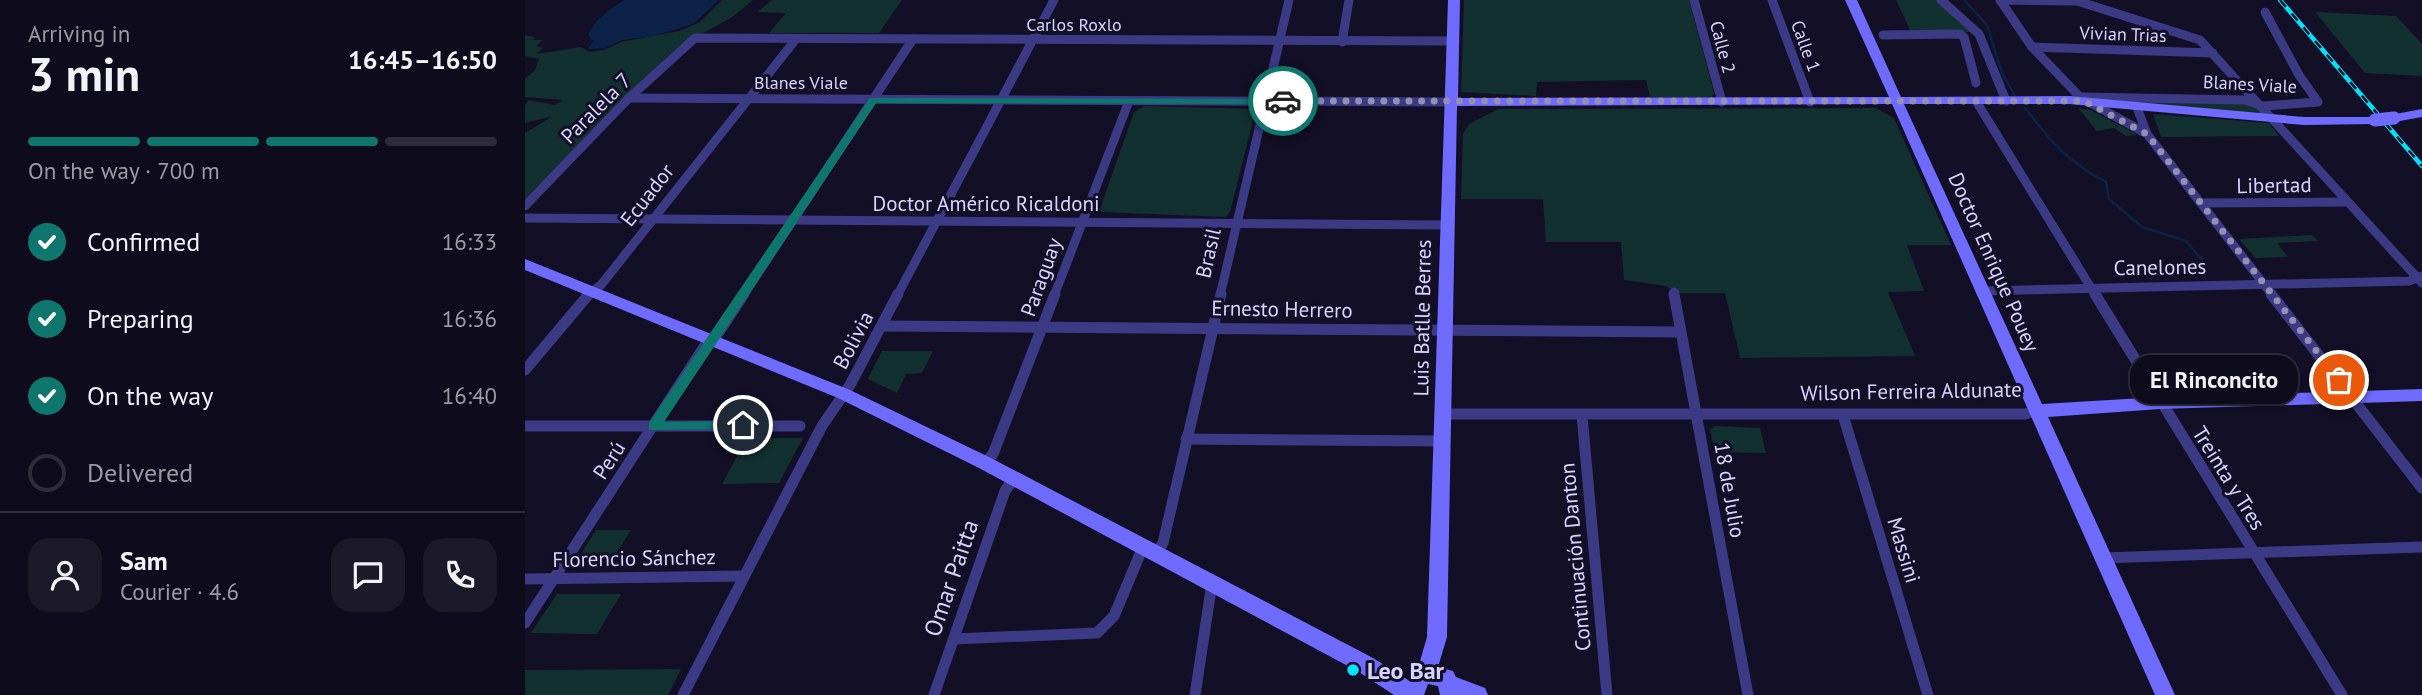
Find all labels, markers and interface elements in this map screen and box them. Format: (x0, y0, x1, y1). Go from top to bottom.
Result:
street label: Carlos Roxlo (1026, 13, 1122, 36)
street label: Calle 1 (1786, 17, 1826, 75)
street label: Calle 2 (1705, 18, 1741, 76)
text: Arriving in (28, 19, 130, 48)
street label: Vivian Trias (2078, 21, 2167, 47)
text: 16:45–16:50 (348, 43, 497, 76)
text: 3 min (28, 44, 140, 104)
courier (1248, 66, 1318, 136)
street label: Paralela 7 (555, 67, 637, 149)
street label: Blanes Viale (2203, 70, 2297, 98)
street label: Blanes Viale (754, 71, 848, 94)
icon: car (1264, 82, 1302, 120)
text: On the way · 700 m (28, 156, 220, 185)
street label: Ecuador (614, 158, 680, 232)
street label: Doctor Enrique Pouey (1942, 168, 2046, 356)
street label: Libertad (2236, 171, 2312, 199)
street label: Doctor Américo Ricaldoni (872, 190, 1100, 217)
icon: check (28, 223, 66, 261)
text: Confirmed (87, 225, 200, 258)
street label: Brasil (1189, 225, 1227, 281)
text: 16:33 (442, 227, 497, 256)
street label: Paraguay (1014, 234, 1068, 320)
street label: Luis Batlle Berres (1407, 239, 1437, 397)
street label: Canelones (2113, 253, 2207, 281)
street label: Ernesto Herrero (1211, 294, 1353, 324)
icon: check (28, 300, 66, 338)
text: Preparing (87, 302, 194, 335)
text: 16:36 (442, 304, 497, 333)
street label: Bolivia (827, 307, 879, 373)
pin (2309, 350, 2369, 410)
callout: El Rinconcito (2129, 356, 2297, 404)
icon: bag (2320, 361, 2358, 399)
text: El Rinconcito (2150, 365, 2278, 394)
street label: Wilson Ferreira Aldunate (1800, 376, 2022, 406)
icon: check (28, 377, 66, 415)
text: On the way (87, 379, 213, 412)
text: 16:40 (442, 381, 497, 410)
pin (713, 395, 773, 455)
icon: home (724, 406, 762, 444)
street label: Treinta y Tres (2186, 421, 2272, 535)
street label: Perú (587, 436, 631, 484)
street label: 18 de Julio (1708, 440, 1752, 540)
text: Delivered (87, 456, 193, 489)
street label: Continuación Danton (1553, 462, 1597, 652)
street label: Massini (1881, 514, 1927, 586)
street label: Omar Paitta (917, 516, 985, 640)
button: person (28, 538, 102, 612)
button: chat (331, 538, 405, 612)
button: phone (423, 538, 497, 612)
street label: Florencio Sánchez (552, 543, 716, 573)
text: Sam (120, 544, 168, 577)
text: Courier · 4.6 (120, 577, 239, 606)
place label: Leo Bar (1367, 655, 1445, 686)
marker: Leo Bar (1345, 662, 1361, 678)

